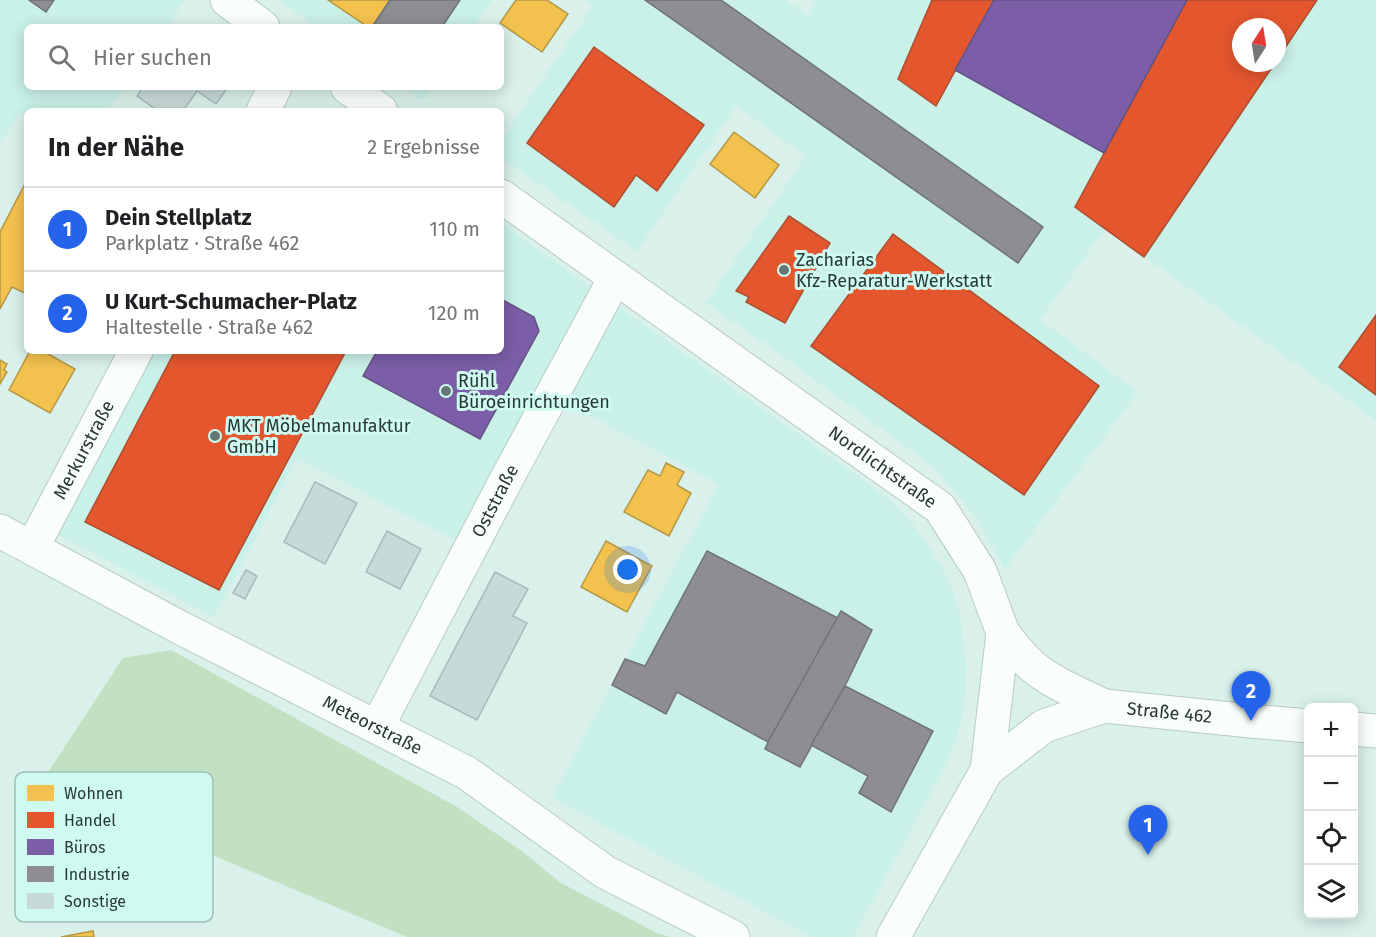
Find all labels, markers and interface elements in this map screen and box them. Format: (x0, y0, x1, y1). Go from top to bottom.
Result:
north arrow (1232, 18, 1286, 72)
search box (24, 24, 504, 90)
icon: search (45, 41, 78, 74)
text: Hier suchen (93, 44, 212, 71)
text: In der Nähe (48, 132, 184, 163)
text: 2 Ergebnisse (367, 135, 480, 159)
text: Dein Stellplatz (105, 204, 252, 231)
text: 1 (63, 217, 72, 241)
text: 110 m (429, 217, 480, 241)
text: Parkplatz · Straße 462 (105, 231, 299, 255)
place label: Zacharias Kfz-Reparatur-Werkstatt (796, 249, 993, 292)
marker: Zacharias Kfz-Reparatur-Werkstatt (777, 263, 791, 277)
text: U Kurt-Schumacher-Platz (105, 288, 357, 315)
text: 2 (62, 301, 73, 325)
text: 120 m (428, 301, 480, 325)
text: Haltestelle · Straße 462 (105, 315, 313, 339)
place label: Rühl Büroeinrichtungen (458, 370, 610, 413)
marker: Rühl Büroeinrichtungen (439, 384, 453, 398)
street label: Merkurstraße (49, 397, 119, 503)
place label: MKT Möbelmanufaktur GmbH (227, 415, 411, 458)
street label: Nordlichtstraße (824, 421, 941, 513)
marker: MKT Möbelmanufaktur GmbH (208, 429, 222, 443)
street label: Oststraße (467, 461, 523, 541)
your location (613, 555, 642, 584)
pin: 2 (1232, 672, 1270, 721)
street label: Meteorstraße (319, 691, 426, 759)
street label: Straße 462 (1126, 697, 1213, 728)
map controls (1304, 703, 1358, 919)
button: + (1304, 703, 1358, 757)
button: − (1304, 757, 1358, 811)
legend (15, 772, 213, 922)
text: Wohnen (64, 784, 123, 803)
pin: 1 (1128, 806, 1168, 855)
text: Handel (64, 811, 116, 830)
button: locate (1304, 811, 1358, 865)
text: Büros (64, 838, 106, 857)
text: Industrie (64, 865, 130, 884)
button: layers (1304, 865, 1358, 919)
text: Sonstige (64, 892, 126, 911)

